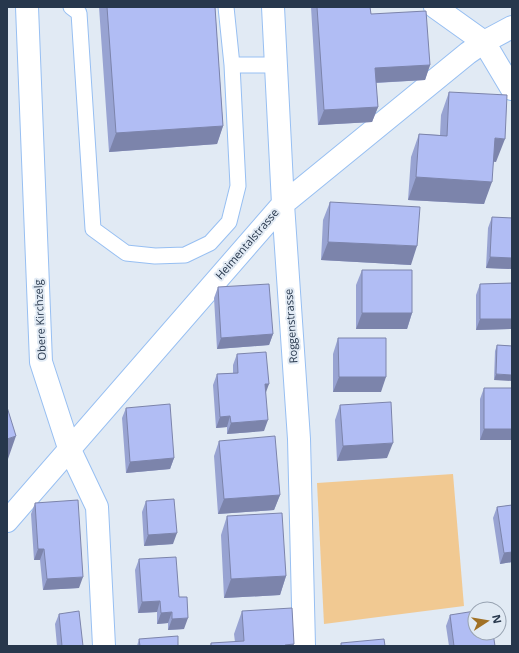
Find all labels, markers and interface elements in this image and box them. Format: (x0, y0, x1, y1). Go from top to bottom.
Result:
street label: Heimentalstrasse (212, 205, 282, 282)
street label: Obere Kirchzelg (30, 279, 49, 361)
street label: Roggenstrasse (280, 288, 301, 364)
north arrow (467, 601, 507, 641)
text: N (489, 613, 506, 625)

